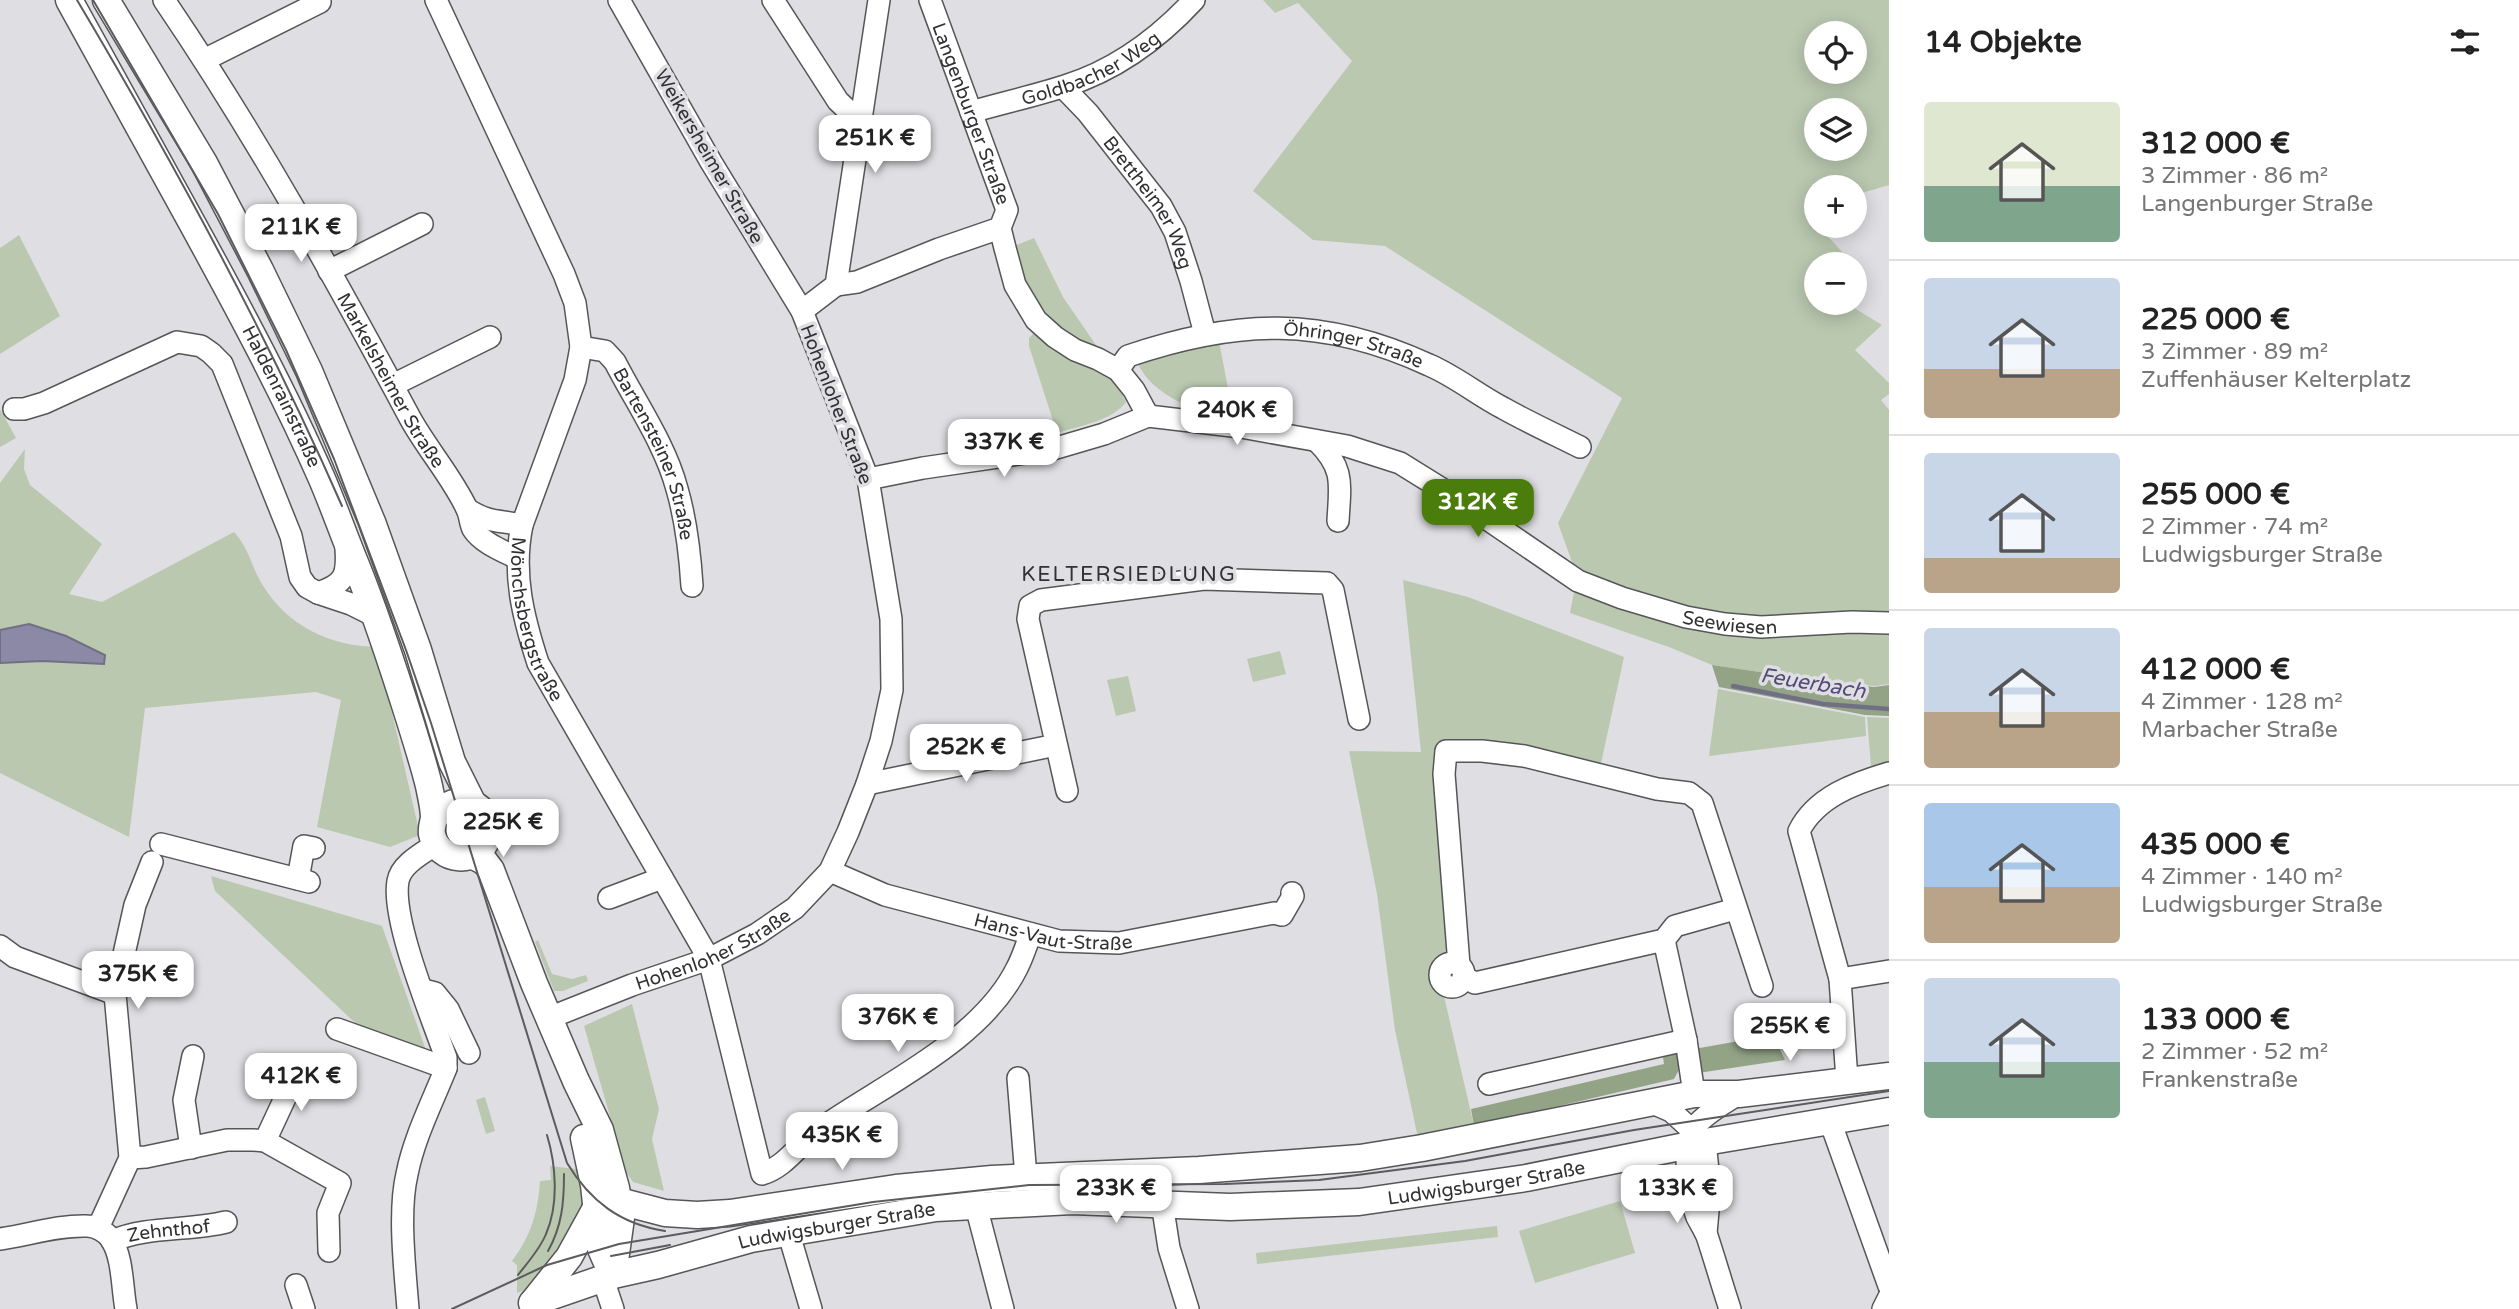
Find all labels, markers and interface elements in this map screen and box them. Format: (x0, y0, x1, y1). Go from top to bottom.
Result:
street label: Langenburger Straße (927, 20, 1014, 208)
map controls (1804, 21, 1867, 315)
button: locate (1804, 21, 1867, 84)
icon: filters (2446, 23, 2484, 61)
text: 14 Objekte (1924, 24, 2082, 61)
street label: Goldbacher Weg (1019, 27, 1165, 110)
street label: Weikersheimer Straße (650, 66, 768, 247)
button: layers (1804, 98, 1867, 161)
pin: 251K € (818, 116, 932, 175)
text: 251K € (835, 124, 915, 152)
text: 312 000 € (2141, 125, 2290, 162)
icon: home (1980, 130, 2064, 214)
street label: Brettheimer Weg (1098, 132, 1196, 272)
text: 3 Zimmer · 86 m² (2141, 162, 2328, 190)
button: + (1804, 175, 1867, 238)
text: Langenburger Straße (2141, 190, 2373, 218)
pin: 211K € (244, 204, 358, 264)
text: 211K € (261, 213, 341, 241)
button: − (1804, 252, 1867, 315)
street label: Markelsheimer Straße (332, 289, 449, 472)
text: 225 000 € (2141, 301, 2290, 338)
icon: home (1980, 306, 2064, 390)
street label: Öhringer Straße (1283, 318, 1427, 373)
street label: Hohenloher Straße (795, 321, 877, 487)
street label: Haldenrainstraße (237, 322, 325, 471)
text: 3 Zimmer · 89 m² (2141, 338, 2328, 366)
street label: Bartensteiner Straße (608, 364, 697, 542)
text: Zuffenhäuser Kelterplatz (2141, 366, 2411, 394)
pin: 240K € (1180, 388, 1294, 447)
text: 240K € (1197, 396, 1277, 424)
pin: 337K € (947, 420, 1061, 479)
text: 337K € (964, 428, 1044, 456)
text: 255 000 € (2141, 476, 2290, 513)
pin: 312K € (1421, 480, 1535, 539)
icon: home (1980, 481, 2064, 565)
text: 312K € (1438, 488, 1518, 516)
text: 2 Zimmer · 74 m² (2141, 513, 2328, 541)
street label: Mönchsbergstraße (506, 536, 568, 705)
text: Ludwigsburger Straße (2141, 541, 2383, 569)
district label: KELTERSIEDLUNG (1021, 562, 1237, 587)
street label: Seewiesen (1681, 607, 1778, 639)
text: 412 000 € (2141, 651, 2290, 688)
icon: home (1980, 656, 2064, 740)
water label: Feuerbach (1759, 663, 1868, 704)
text: 4 Zimmer · 128 m² (2141, 688, 2343, 716)
text: Marbacher Straße (2141, 716, 2338, 744)
pin: 252K € (909, 724, 1023, 784)
text: 252K € (926, 733, 1006, 761)
pin: 225K € (446, 800, 560, 859)
text: 225K € (463, 808, 543, 836)
text: 435 000 € (2141, 826, 2290, 863)
icon: home (1980, 831, 2064, 915)
text: 4 Zimmer · 140 m² (2141, 863, 2343, 891)
text: Ludwigsburger Straße (2141, 891, 2383, 919)
street label: Hohenloher Straße (633, 904, 795, 995)
street label: Hans-Vaut-Straße (971, 909, 1134, 955)
pin: 375K € (81, 951, 195, 1011)
text: 375K € (98, 960, 178, 988)
pin: 376K € (841, 995, 955, 1054)
text: 133 000 € (2141, 1001, 2290, 1038)
text: 376K € (858, 1003, 938, 1031)
pin: 255K € (1733, 1004, 1847, 1063)
icon: home (1980, 1006, 2064, 1090)
text: 255K € (1750, 1012, 1830, 1040)
text: 2 Zimmer · 52 m² (2141, 1038, 2328, 1066)
pin: 412K € (244, 1054, 358, 1113)
text: 412K € (261, 1062, 341, 1090)
text: Frankenstraße (2141, 1066, 2298, 1094)
pin: 435K € (785, 1112, 899, 1172)
text: 435K € (802, 1121, 882, 1149)
street label: Ludwigsburger Straße (1386, 1156, 1587, 1210)
pin: 233K € (1059, 1166, 1173, 1225)
pin: 133K € (1620, 1166, 1734, 1225)
text: 233K € (1076, 1174, 1156, 1202)
text: 133K € (1637, 1174, 1717, 1202)
street label: Ludwigsburger Straße (735, 1198, 937, 1254)
street label: Zehnthof (125, 1215, 212, 1247)

